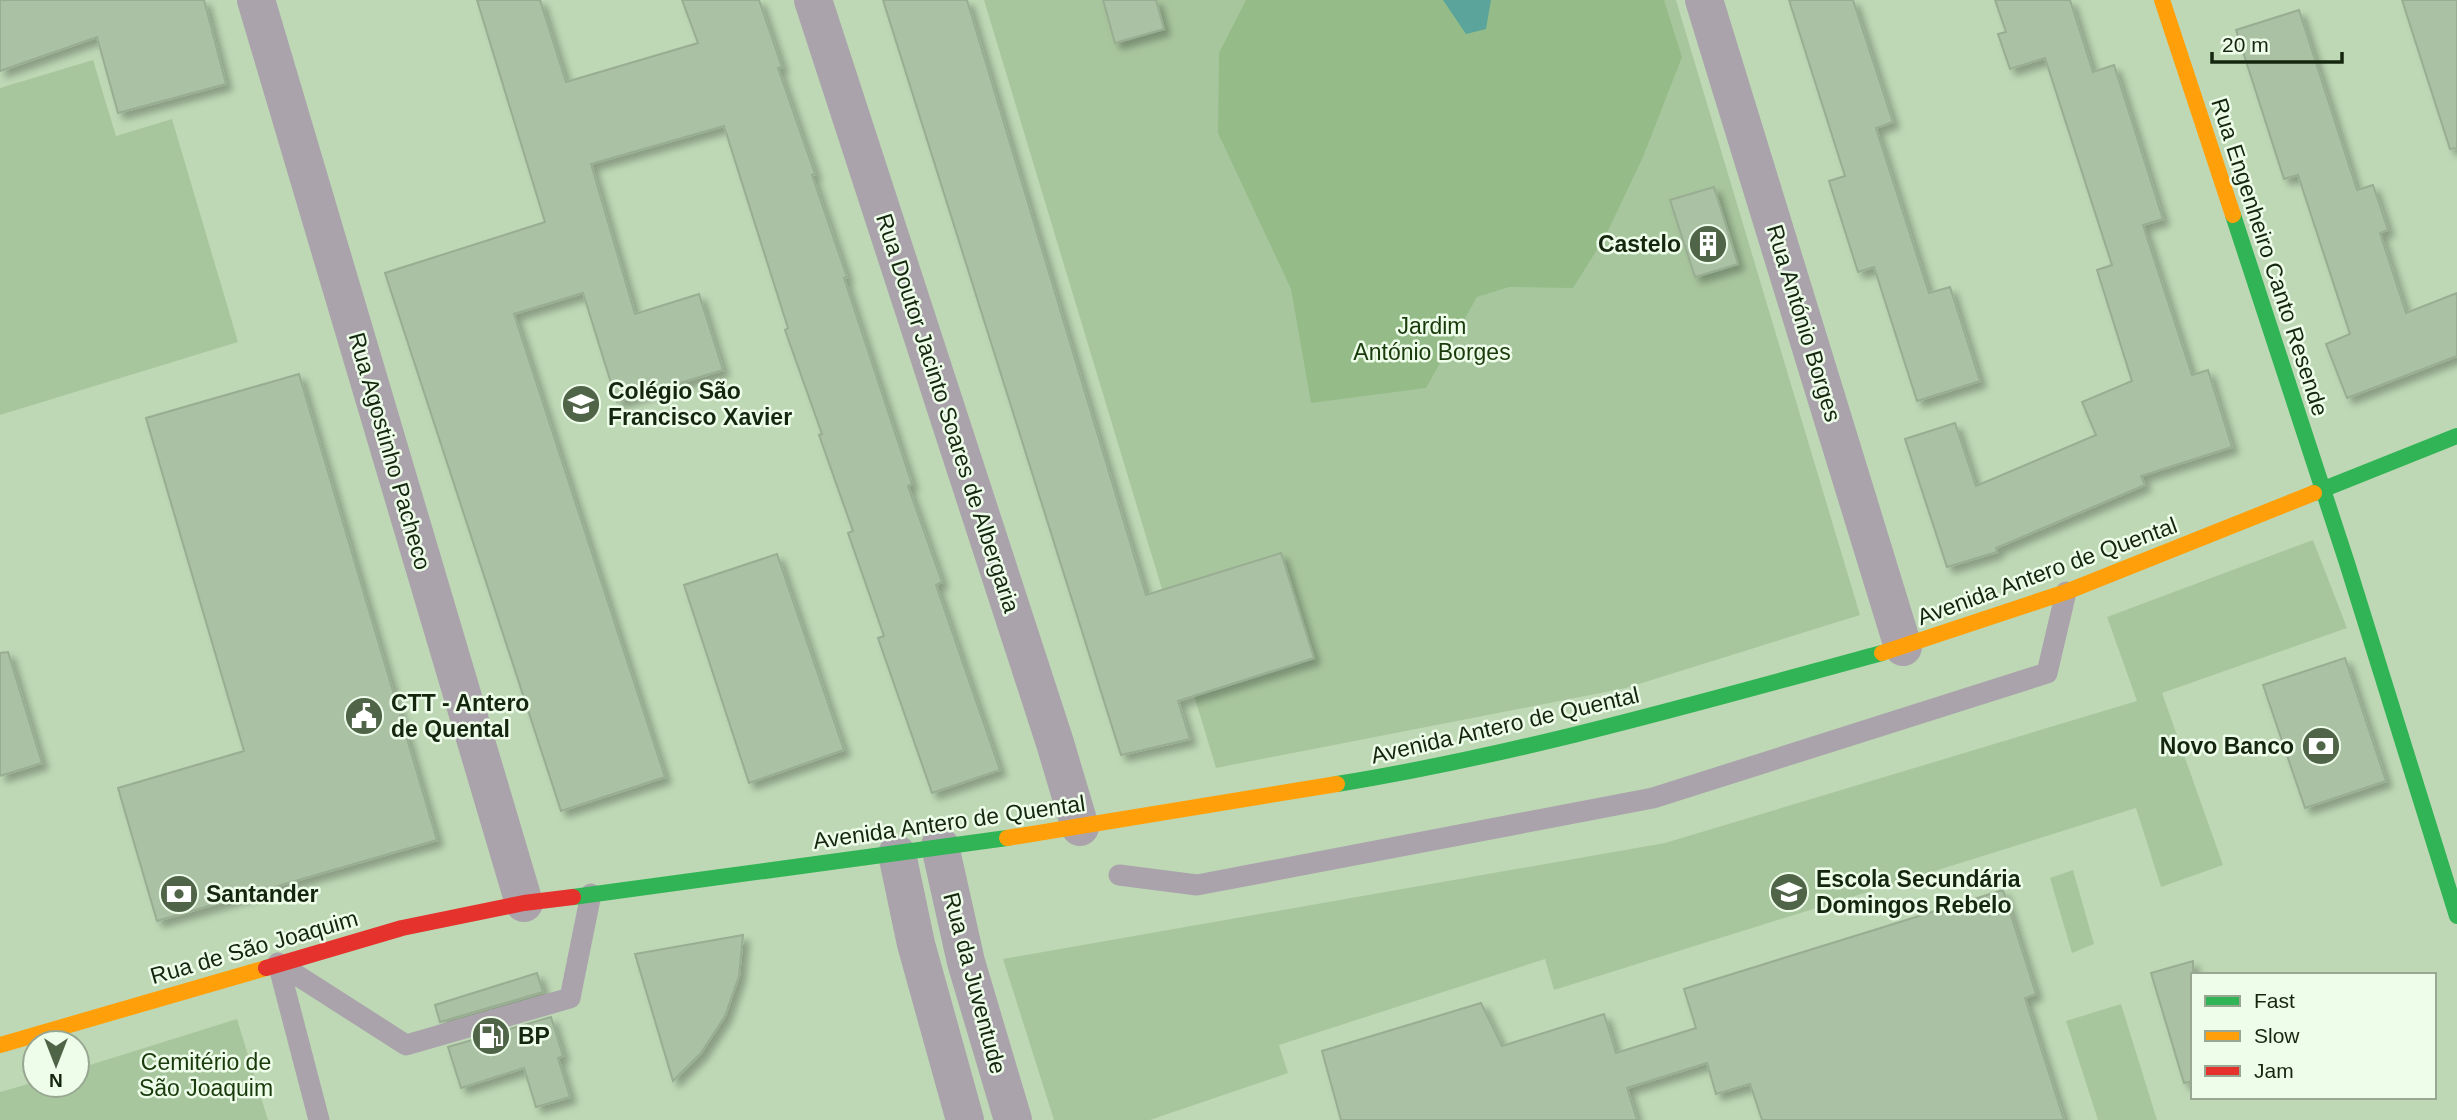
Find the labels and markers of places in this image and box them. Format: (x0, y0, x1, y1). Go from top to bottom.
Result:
building icon: Castelo (1687, 223, 1729, 265)
place label: Castelo (1598, 231, 1681, 257)
place label: Colégio São Francisco Xavier (608, 378, 792, 430)
school or university icon: Colégio São Francisco Xavier (560, 383, 602, 425)
place label: CTT - Antero de Quental (391, 690, 529, 742)
public building icon: CTT - Antero de Quental (343, 695, 385, 737)
bank icon: Novo Banco (2300, 725, 2342, 767)
place label: Novo Banco (2160, 733, 2294, 759)
place label: Escola Secundária Domingos Rebelo (1816, 866, 2021, 918)
school or university icon: Escola Secundária Domingos Rebelo (1768, 871, 1810, 913)
bank icon: Santander (158, 873, 200, 915)
place label: Santander (206, 881, 319, 907)
fuel station icon: BP (470, 1015, 512, 1057)
place label: BP (518, 1023, 550, 1049)

